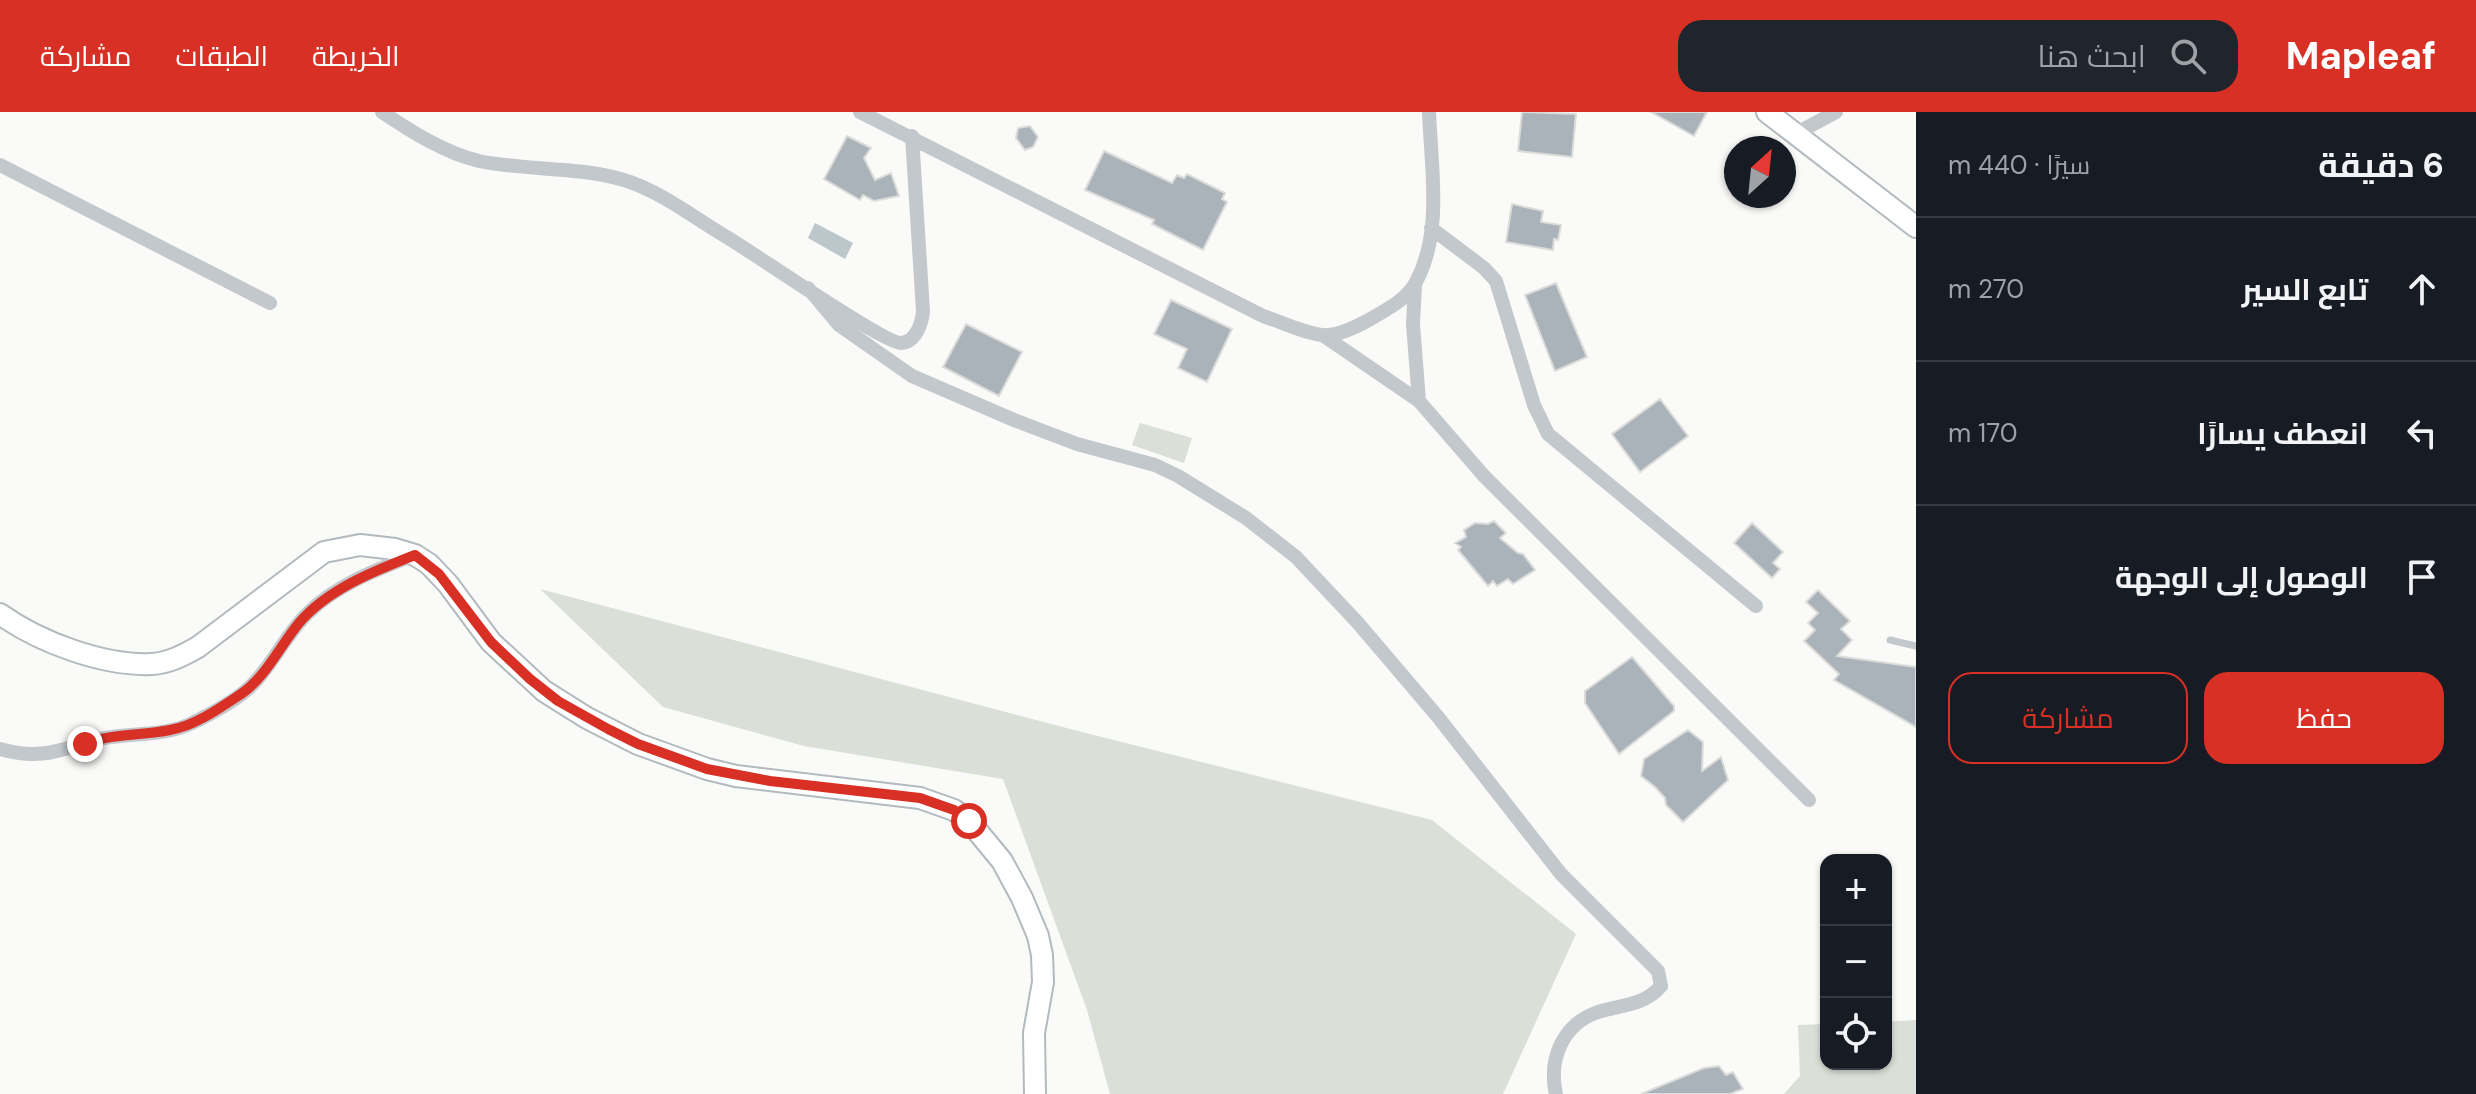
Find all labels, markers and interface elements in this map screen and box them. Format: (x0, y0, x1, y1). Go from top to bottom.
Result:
search box (1678, 20, 2238, 92)
text: Mapleaf (2286, 31, 2436, 81)
icon: search (2166, 34, 2210, 78)
text: ابحث هنا (2038, 37, 2146, 76)
text: مشاركة (40, 38, 131, 75)
text: الطبقات (175, 38, 268, 75)
text: الخريطة (312, 38, 399, 75)
north arrow (1724, 136, 1796, 208)
text: 6 دقيقة (2318, 143, 2444, 188)
text: سيرًا · 440 m (1948, 148, 2090, 182)
icon: ahead (2400, 267, 2444, 311)
text: تابع السير (2242, 270, 2368, 309)
text: 270 m (1948, 272, 2024, 306)
icon: left (2400, 411, 2444, 455)
text: انعطف يسارًا (2197, 414, 2368, 453)
text: 170 m (1948, 416, 2018, 450)
icon: arrive (2400, 555, 2444, 599)
text: الوصول إلى الوجهة (2115, 558, 2368, 597)
button: مشاركة (1948, 672, 2188, 764)
button: حفظ (2204, 672, 2444, 764)
route end (67, 726, 103, 762)
route start (951, 803, 987, 839)
map controls (1820, 854, 1892, 1070)
button: + (1820, 854, 1892, 926)
button: − (1820, 926, 1892, 998)
button: locate (1820, 998, 1892, 1070)

